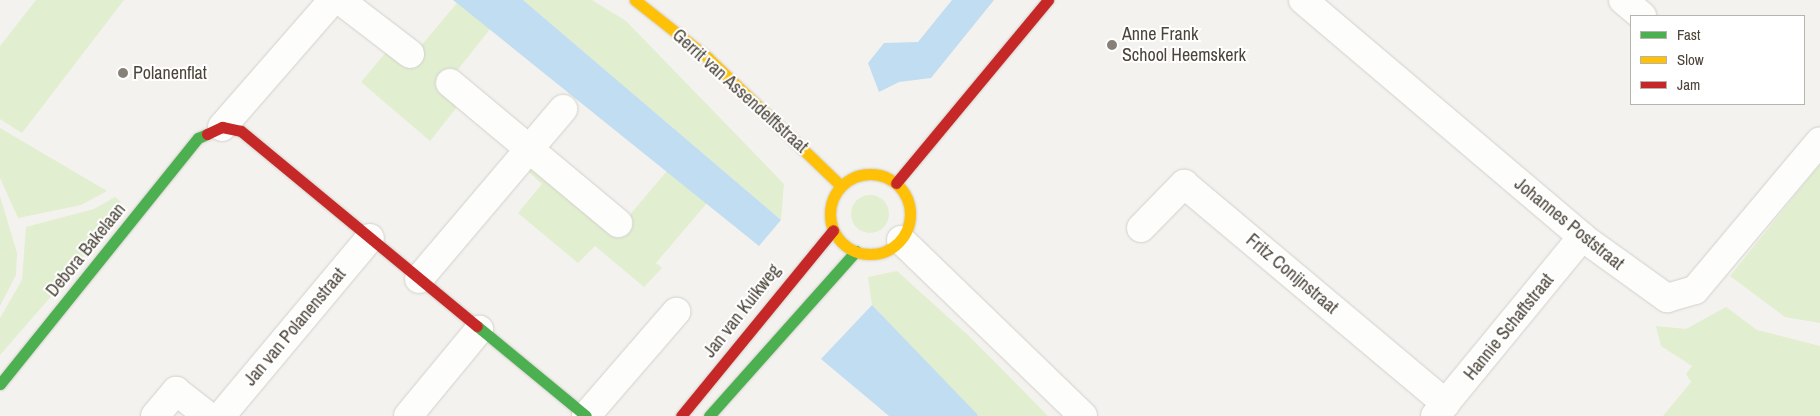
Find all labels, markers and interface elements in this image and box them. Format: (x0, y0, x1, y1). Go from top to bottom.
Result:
legend (1630, 15, 1805, 105)
street label: Gerrit van Assendelftstraat (668, 24, 812, 158)
place label: Anne Frank School Heemskerk (1122, 24, 1246, 66)
text: Fast (1677, 24, 1700, 45)
marker: Anne Frank School Heemskerk (1106, 39, 1118, 51)
text: Slow (1677, 49, 1704, 70)
place label: Polanenflat (133, 62, 207, 84)
marker: Polanenflat (117, 67, 129, 79)
text: Jam (1677, 74, 1700, 95)
street label: Johannes Poststraat (1510, 173, 1628, 275)
street label: Debora Bakelaan (42, 199, 130, 301)
street label: Fritz Conijnstraat (1242, 229, 1342, 319)
street label: Jan van Kuikweg (699, 260, 785, 362)
street label: Jan van Polanenstraat (240, 264, 350, 390)
street label: Hannie Schaftstraat (1460, 270, 1558, 384)

